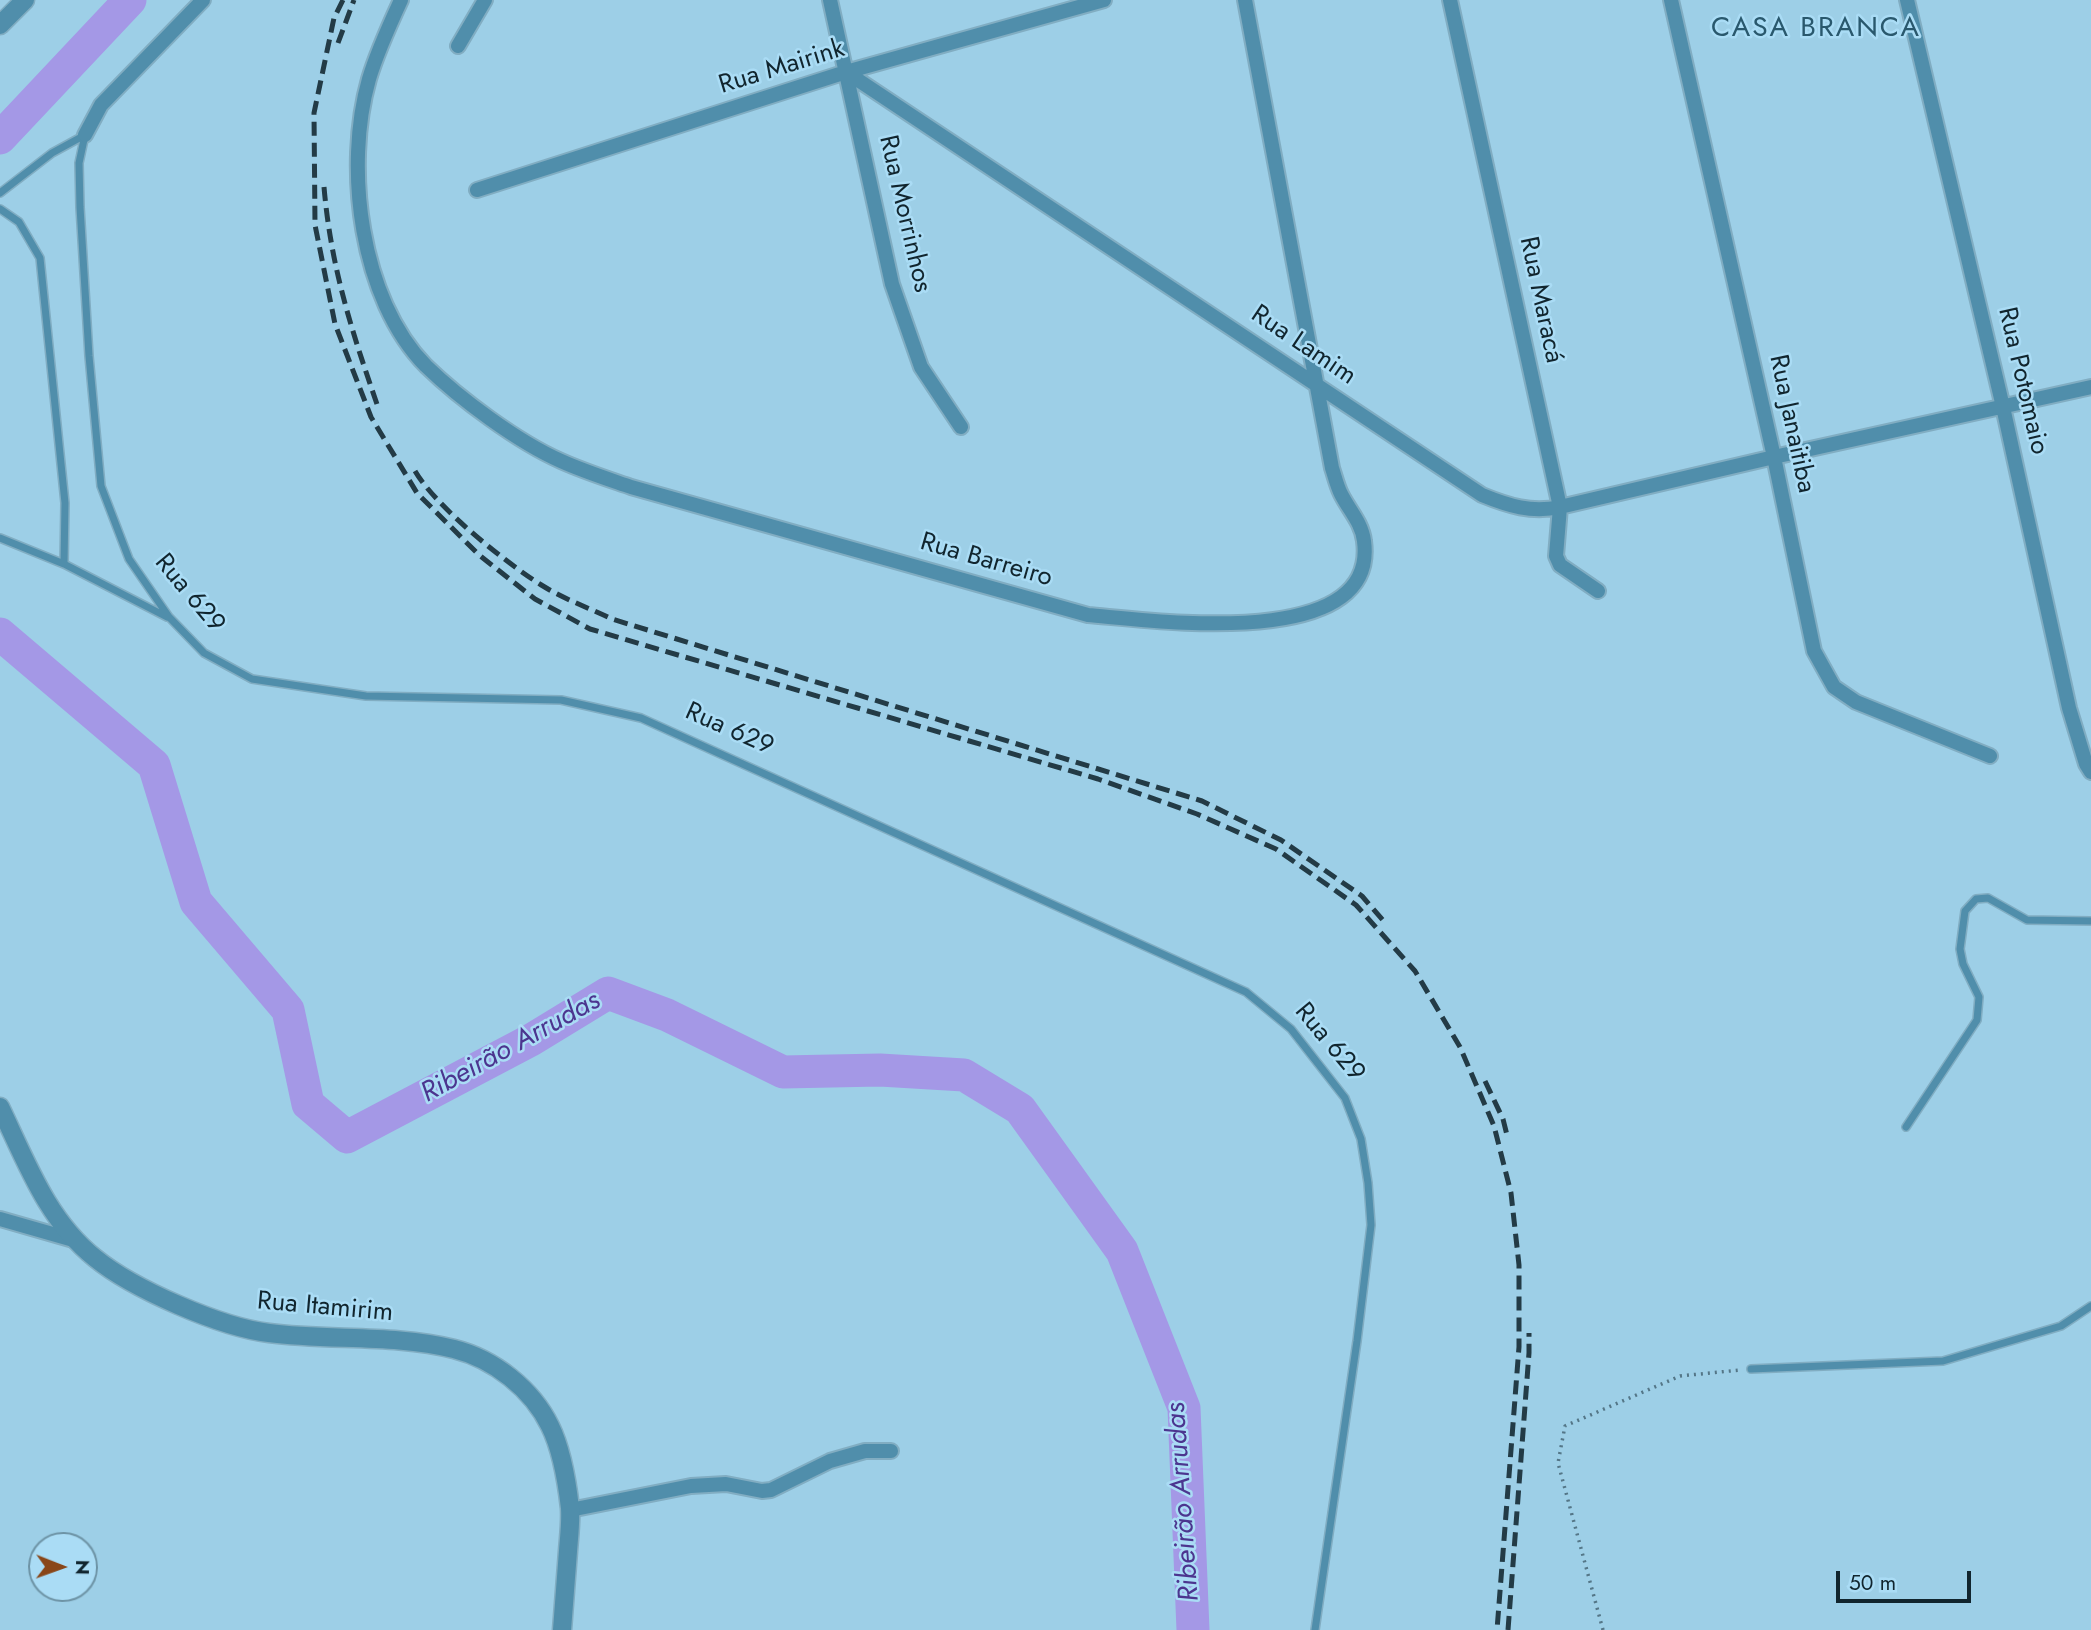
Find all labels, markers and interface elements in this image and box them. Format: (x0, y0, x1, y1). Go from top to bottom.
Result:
district label: CASA BRANCA (1712, 12, 1920, 46)
street label: Rua Mairink (715, 34, 849, 102)
street label: Rua Morrinhos (871, 132, 937, 296)
street label: Rua Maracá (1511, 234, 1569, 366)
street label: Rua Lamim (1245, 300, 1361, 392)
street label: Rua Potomaio (1990, 304, 2054, 458)
street label: Rua Janaitiba (1761, 352, 1821, 496)
street label: Rua Barreiro (916, 527, 1056, 595)
street label: Rua 629 (147, 548, 231, 640)
street label: Rua 629 (680, 697, 778, 763)
water label: Ribeirão Arrudas (416, 985, 606, 1111)
street label: Rua 629 (1287, 997, 1371, 1089)
street label: Rua Itamirim (256, 1287, 394, 1329)
water label: Ribeirão Arrudas (1160, 1401, 1208, 1603)
north arrow (28, 1532, 98, 1602)
scale bar (1839, 1556, 1974, 1600)
text: N (69, 1560, 96, 1575)
text: 50 m (1849, 1568, 1896, 1598)

